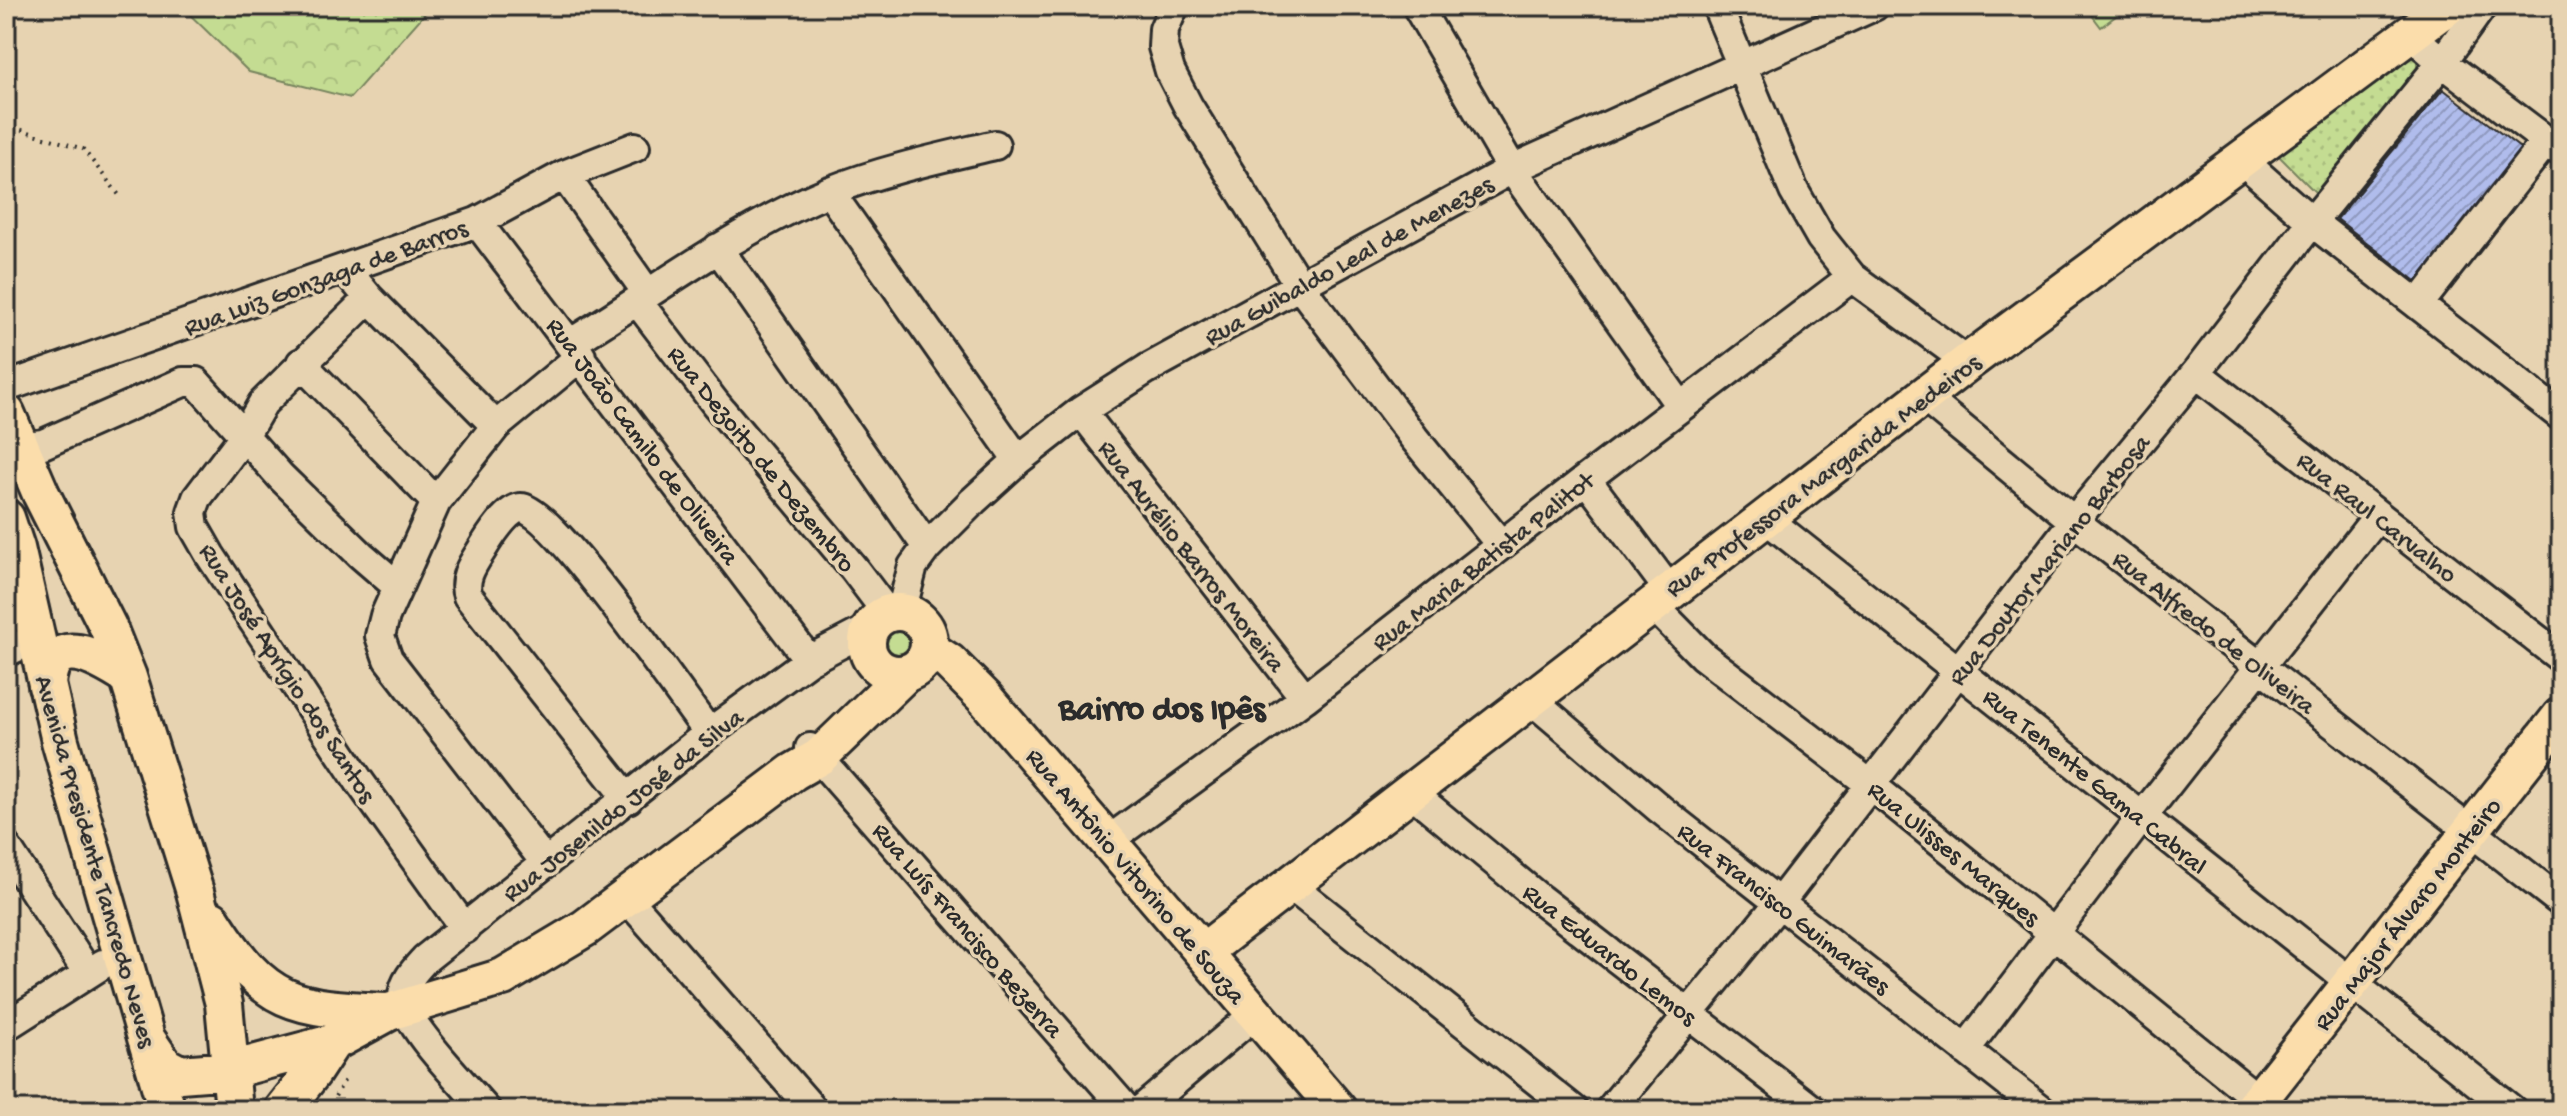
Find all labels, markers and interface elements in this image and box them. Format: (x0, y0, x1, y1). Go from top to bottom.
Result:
street label: Rua Guibaldo Leal de Menezes (1200, 170, 1501, 355)
street label: Rua Luiz Gonzaga de Barros (181, 214, 474, 346)
street label: Rua João Camilo de Oliveira (537, 313, 745, 574)
street label: Rua Dezoito de Dezembro (659, 341, 860, 580)
street label: Rua Professora Margarida Medeiros (1661, 348, 1990, 606)
street label: Rua Doutor Mariano Barbosa (1944, 429, 2160, 694)
street label: Rua Aurélio Barros Moreira (1089, 435, 1291, 681)
street label: Rua Raul Carvalho (2289, 447, 2462, 592)
street label: Rua Maria Batista Palitot (1367, 466, 1604, 660)
street label: Rua José Aprígio dos Santos (190, 539, 381, 811)
street label: Rua Alfredo de Oliveira (2105, 546, 2321, 724)
street label: Avenida Presidente Tancredo Neves (25, 673, 161, 1053)
street label: Rua Tenente Gama Cabral (1975, 683, 2212, 884)
district label: Bairro dos Ipês (1058, 692, 1267, 732)
street label: Rua Josenildo José da Silva (498, 703, 753, 911)
street label: Rua Antônio Vitorino de Souza (1017, 743, 1251, 1014)
street label: Rua Ulisses Marques (1859, 776, 2046, 936)
street label: Rua Major Álvaro Monteiro (2309, 793, 2510, 1039)
street label: Rua Luís Francisco Bezerra (863, 818, 1069, 1047)
street label: Rua Francisco Guimarães (1669, 818, 1896, 1004)
street label: Rua Eduardo Lemos (1515, 879, 1703, 1035)

